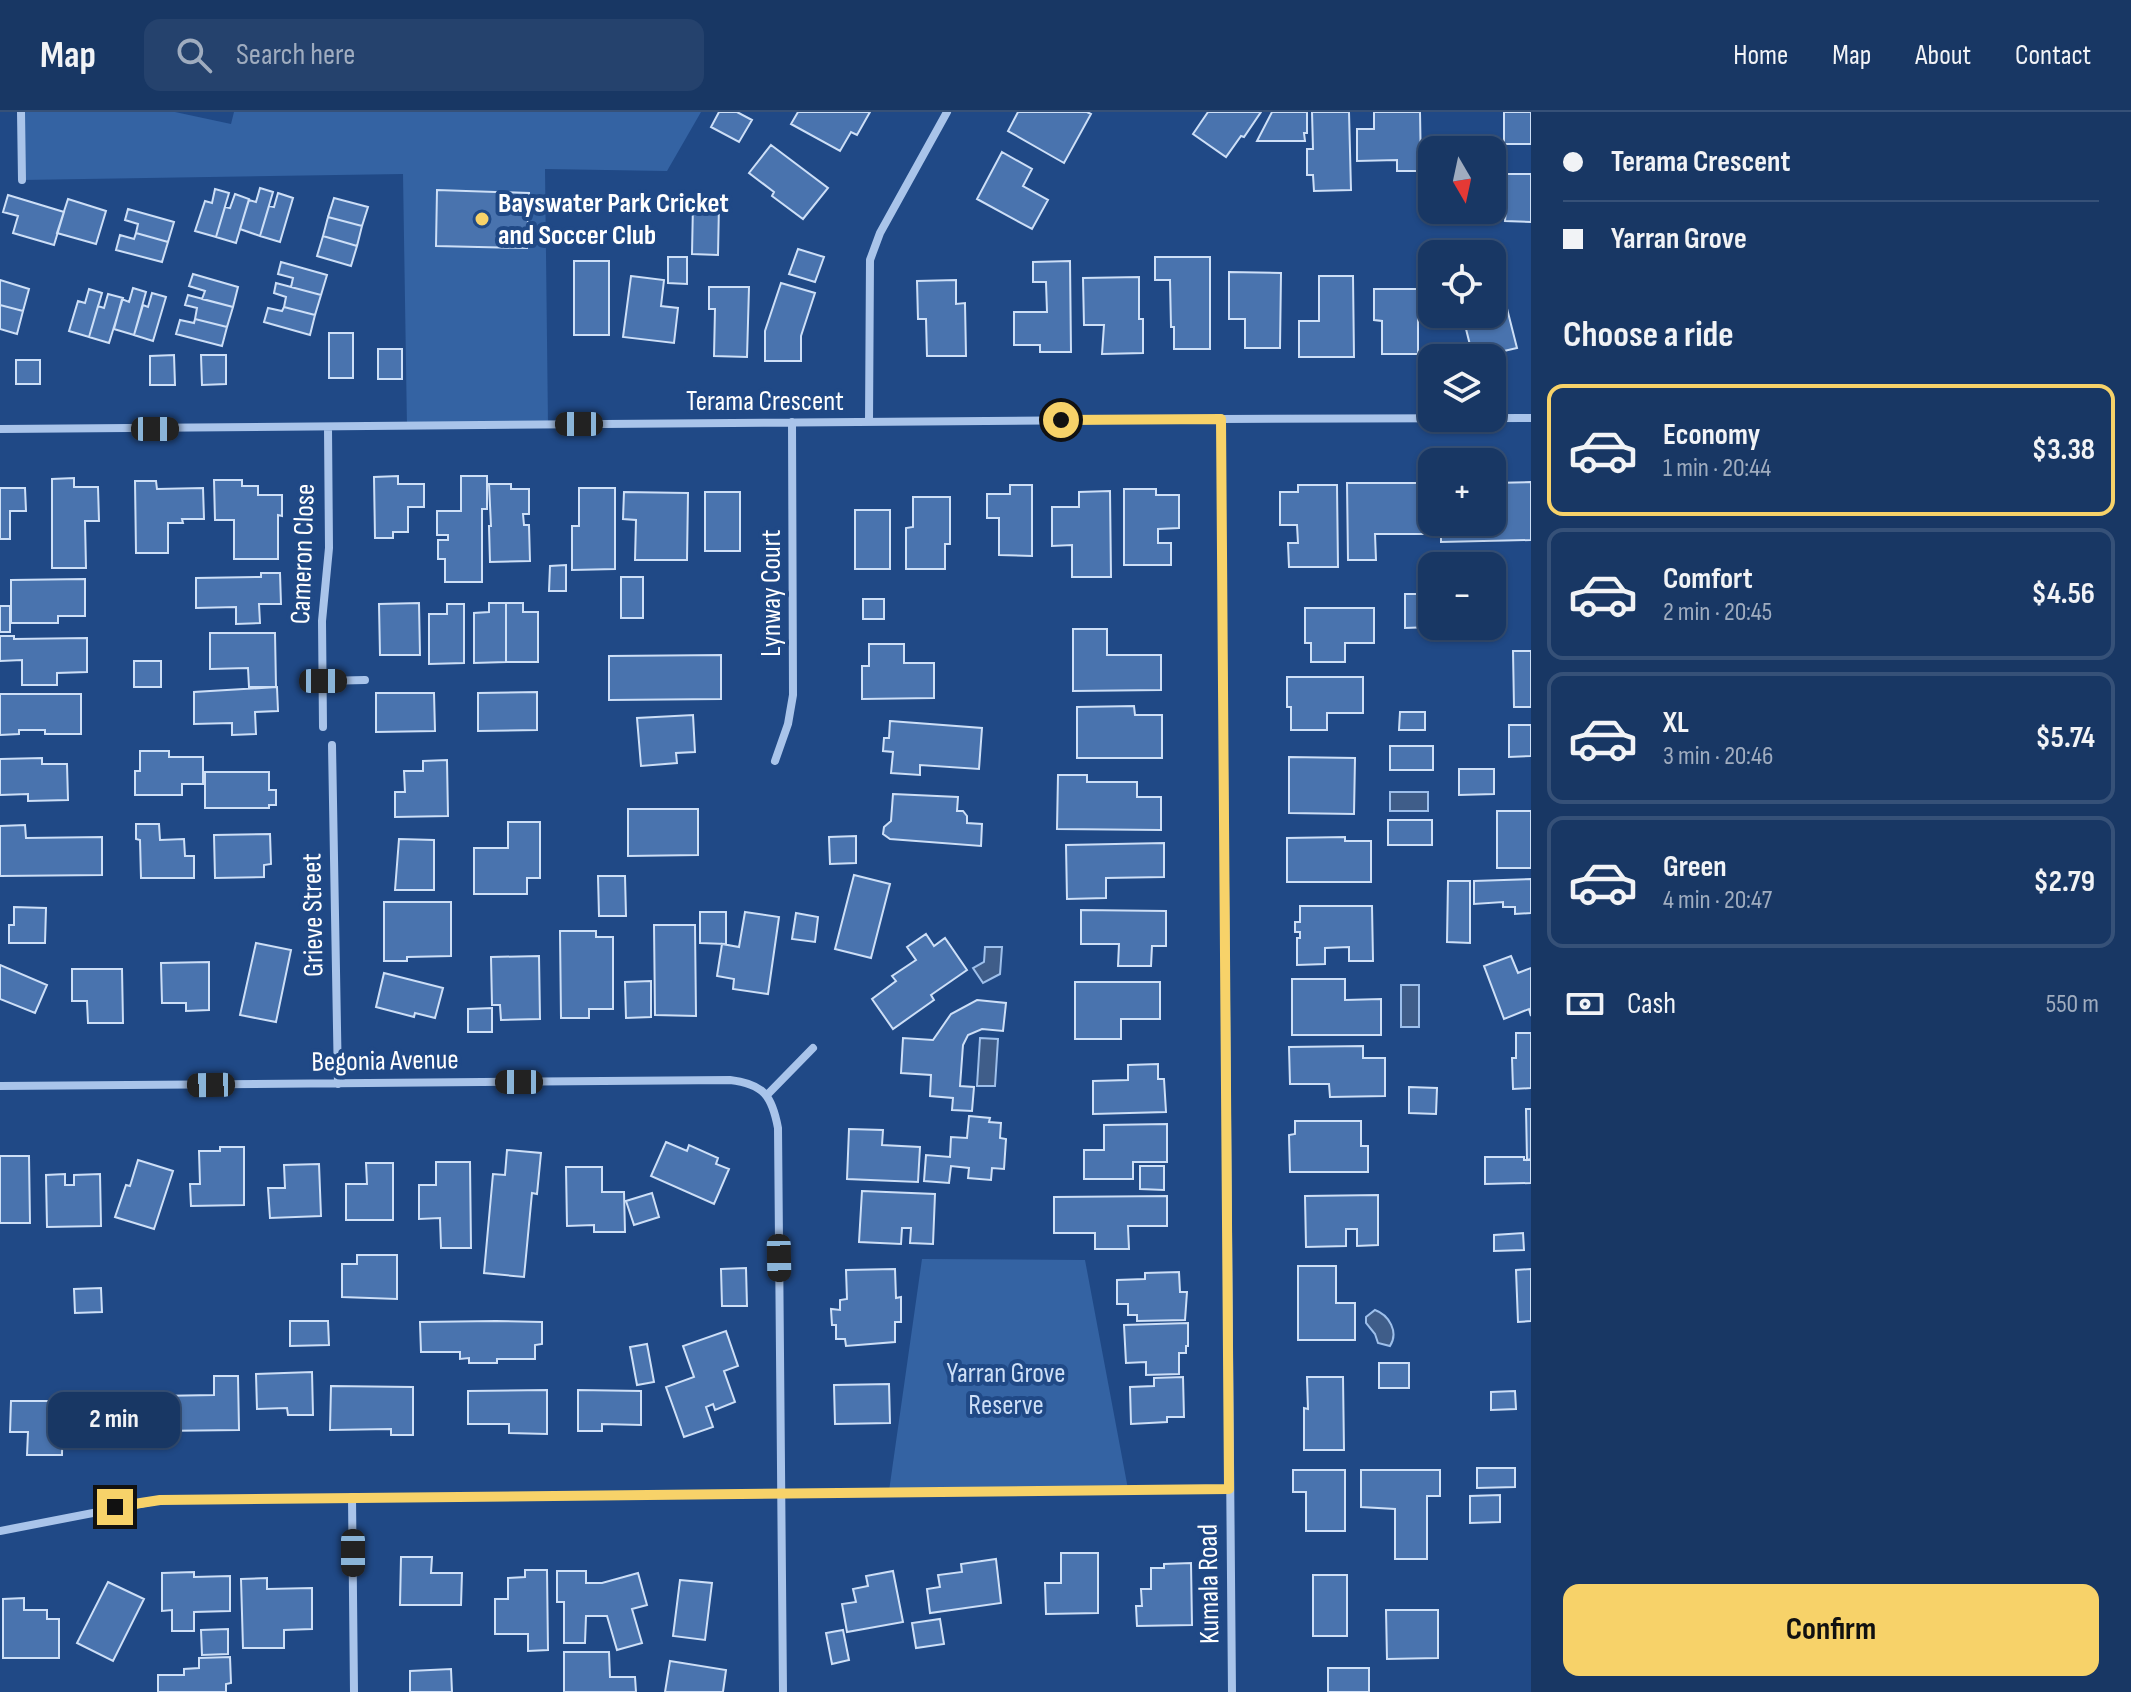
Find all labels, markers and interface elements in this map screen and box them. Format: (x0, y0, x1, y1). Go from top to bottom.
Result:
search box (144, 19, 704, 91)
text: Map (40, 33, 96, 78)
icon: search (172, 33, 216, 77)
text: Search here (236, 37, 355, 73)
text: Home (1733, 39, 1788, 72)
text: Map (1832, 39, 1871, 72)
text: About (1915, 39, 1971, 72)
text: Contact (2015, 39, 2091, 72)
north arrow (1418, 136, 1506, 224)
map controls (1418, 136, 1506, 640)
text: Terama Crescent (1611, 144, 1790, 180)
place label: Bayswater Park Cricket and Soccer Club (498, 187, 729, 252)
marker: Bayswater Park Cricket and Soccer Club (473, 210, 491, 228)
text: Yarran Grove (1611, 221, 1747, 257)
button: locate (1418, 240, 1506, 328)
text: Choose a ride (1563, 314, 1734, 357)
button: layers (1418, 344, 1506, 432)
street label: Terama Crescent (686, 385, 844, 418)
route start (1043, 402, 1079, 438)
car (555, 412, 603, 436)
icon: car (1567, 414, 1639, 486)
car (131, 417, 179, 441)
text: Economy (1663, 417, 1760, 453)
text: $3.38 (2032, 432, 2095, 468)
button: + (1418, 448, 1506, 536)
text: 1 min · 20:44 (1663, 453, 1771, 484)
street label: Cameron Close (284, 483, 322, 625)
street label: Lynway Court (755, 529, 788, 657)
button: − (1418, 552, 1506, 640)
icon: car (1567, 558, 1639, 630)
text: Comfort (1663, 561, 1753, 597)
text: $4.56 (2032, 576, 2095, 612)
text: 2 min · 20:45 (1663, 597, 1772, 628)
car (299, 669, 347, 693)
icon: car (1567, 702, 1639, 774)
text: XL (1663, 705, 1689, 741)
text: $5.74 (2036, 720, 2095, 756)
text: 3 min · 20:46 (1663, 741, 1773, 772)
icon: car (1567, 846, 1639, 918)
text: Green (1663, 849, 1727, 885)
street label: Grieve Street (295, 853, 331, 977)
text: $2.79 (2034, 864, 2095, 900)
text: 4 min · 20:47 (1663, 885, 1772, 916)
icon: cash (1563, 982, 1607, 1026)
text: Cash (1627, 986, 1676, 1022)
text: 550 m (2046, 989, 2099, 1020)
street label: Begonia Avenue (311, 1043, 459, 1079)
car (495, 1070, 543, 1094)
car (187, 1073, 235, 1097)
car (767, 1234, 791, 1282)
park label: Yarran Grove Reserve (947, 1357, 1065, 1422)
callout: 2 min (49, 1391, 181, 1447)
text: 2 min (89, 1404, 139, 1435)
route end (97, 1489, 133, 1525)
street label: Kumala Road (1191, 1524, 1227, 1644)
car (341, 1529, 365, 1577)
button: Confirm (1563, 1584, 2099, 1676)

